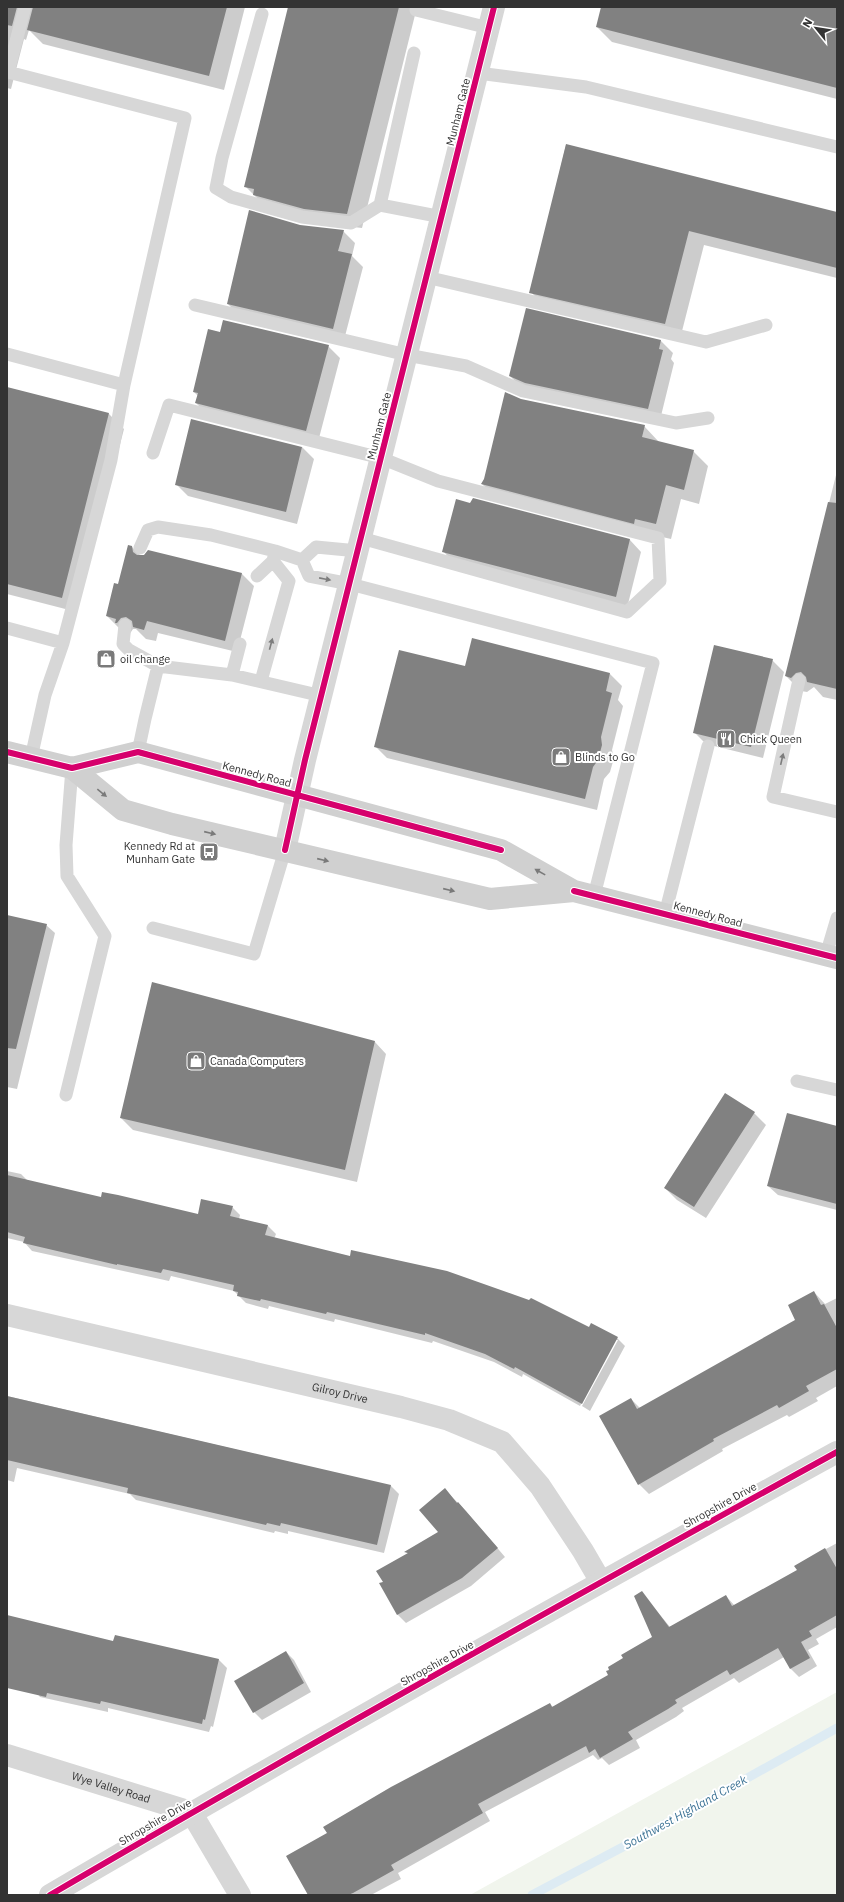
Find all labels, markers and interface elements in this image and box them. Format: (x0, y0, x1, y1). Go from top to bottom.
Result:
north arrow (796, 8, 836, 48)
text: N (799, 16, 815, 30)
street label: Munham Gate (443, 77, 473, 147)
street label: Munham Gate (364, 391, 394, 461)
one-way arrow (318, 576, 331, 582)
one-way arrow (269, 638, 275, 650)
shop icon: oil change (95, 648, 117, 670)
place label: oil change (120, 652, 170, 666)
restaurant icon: Chick Queen (715, 728, 737, 750)
place label: Chick Queen (740, 732, 802, 746)
shop icon: Blinds to Go (550, 746, 572, 768)
place label: Blinds to Go (575, 750, 635, 764)
one-way arrow (779, 753, 785, 765)
street label: Kennedy Road (221, 758, 293, 790)
one-way arrow (97, 788, 108, 797)
one-way arrow (203, 830, 216, 836)
place label: Kennedy Rd at Munham Gate (124, 839, 195, 866)
bus stop icon: Kennedy Rd at Munham Gate (198, 841, 220, 863)
one-way arrow (317, 857, 329, 863)
one-way arrow (534, 869, 546, 875)
one-way arrow (443, 887, 456, 893)
street label: Kennedy Road (672, 898, 744, 930)
shop icon: Canada Computers (185, 1050, 207, 1072)
place label: Canada Computers (210, 1054, 304, 1068)
street label: Gilroy Drive (311, 1379, 369, 1406)
street label: Shropshire Drive (681, 1479, 759, 1531)
street label: Shropshire Drive (398, 1637, 476, 1689)
street label: Wye Valley Road (70, 1769, 152, 1806)
water label: Southwest Highland Creek (621, 1771, 750, 1852)
street label: Shropshire Drive (116, 1796, 194, 1848)

